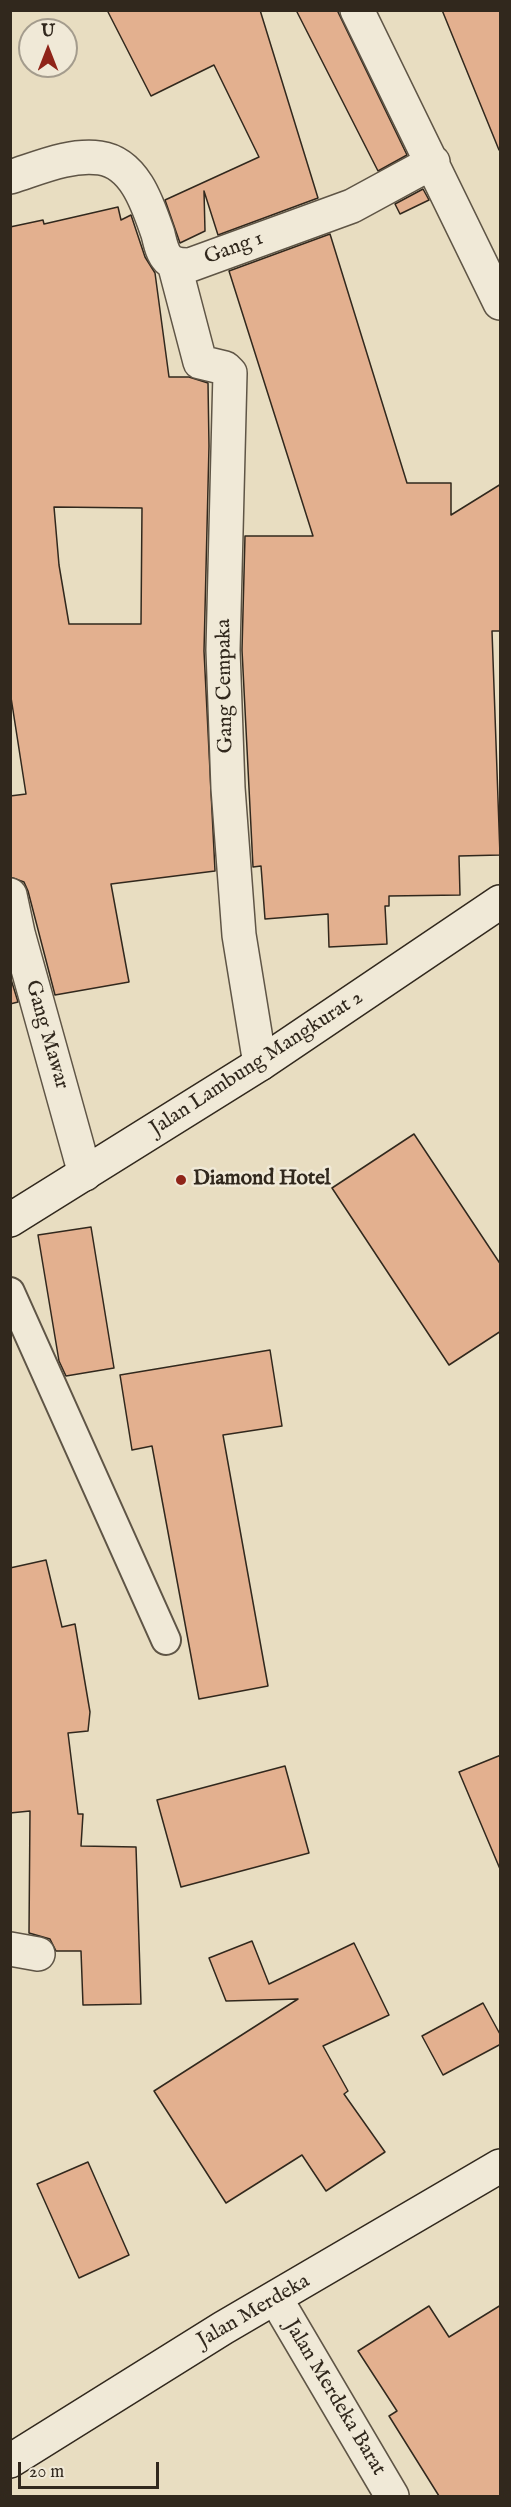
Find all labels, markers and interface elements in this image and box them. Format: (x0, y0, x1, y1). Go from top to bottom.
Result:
north arrow (18, 18, 78, 78)
text: U (41, 22, 55, 42)
street label: Gang 1 (201, 227, 267, 271)
street label: Gang Cempaka (212, 619, 240, 753)
street label: Gang Mawar (18, 978, 74, 1092)
street label: Jalan Lambung Mangkurat 2 (146, 986, 368, 1142)
place label: Diamond Hotel (193, 1167, 331, 1193)
marker: Diamond Hotel (174, 1173, 188, 1187)
street label: Jalan Merdeka (193, 2270, 315, 2354)
street label: Jalan Merdeka Barat (278, 2316, 390, 2480)
scale bar (21, 2450, 162, 2488)
text: 20 m (29, 2461, 64, 2484)

